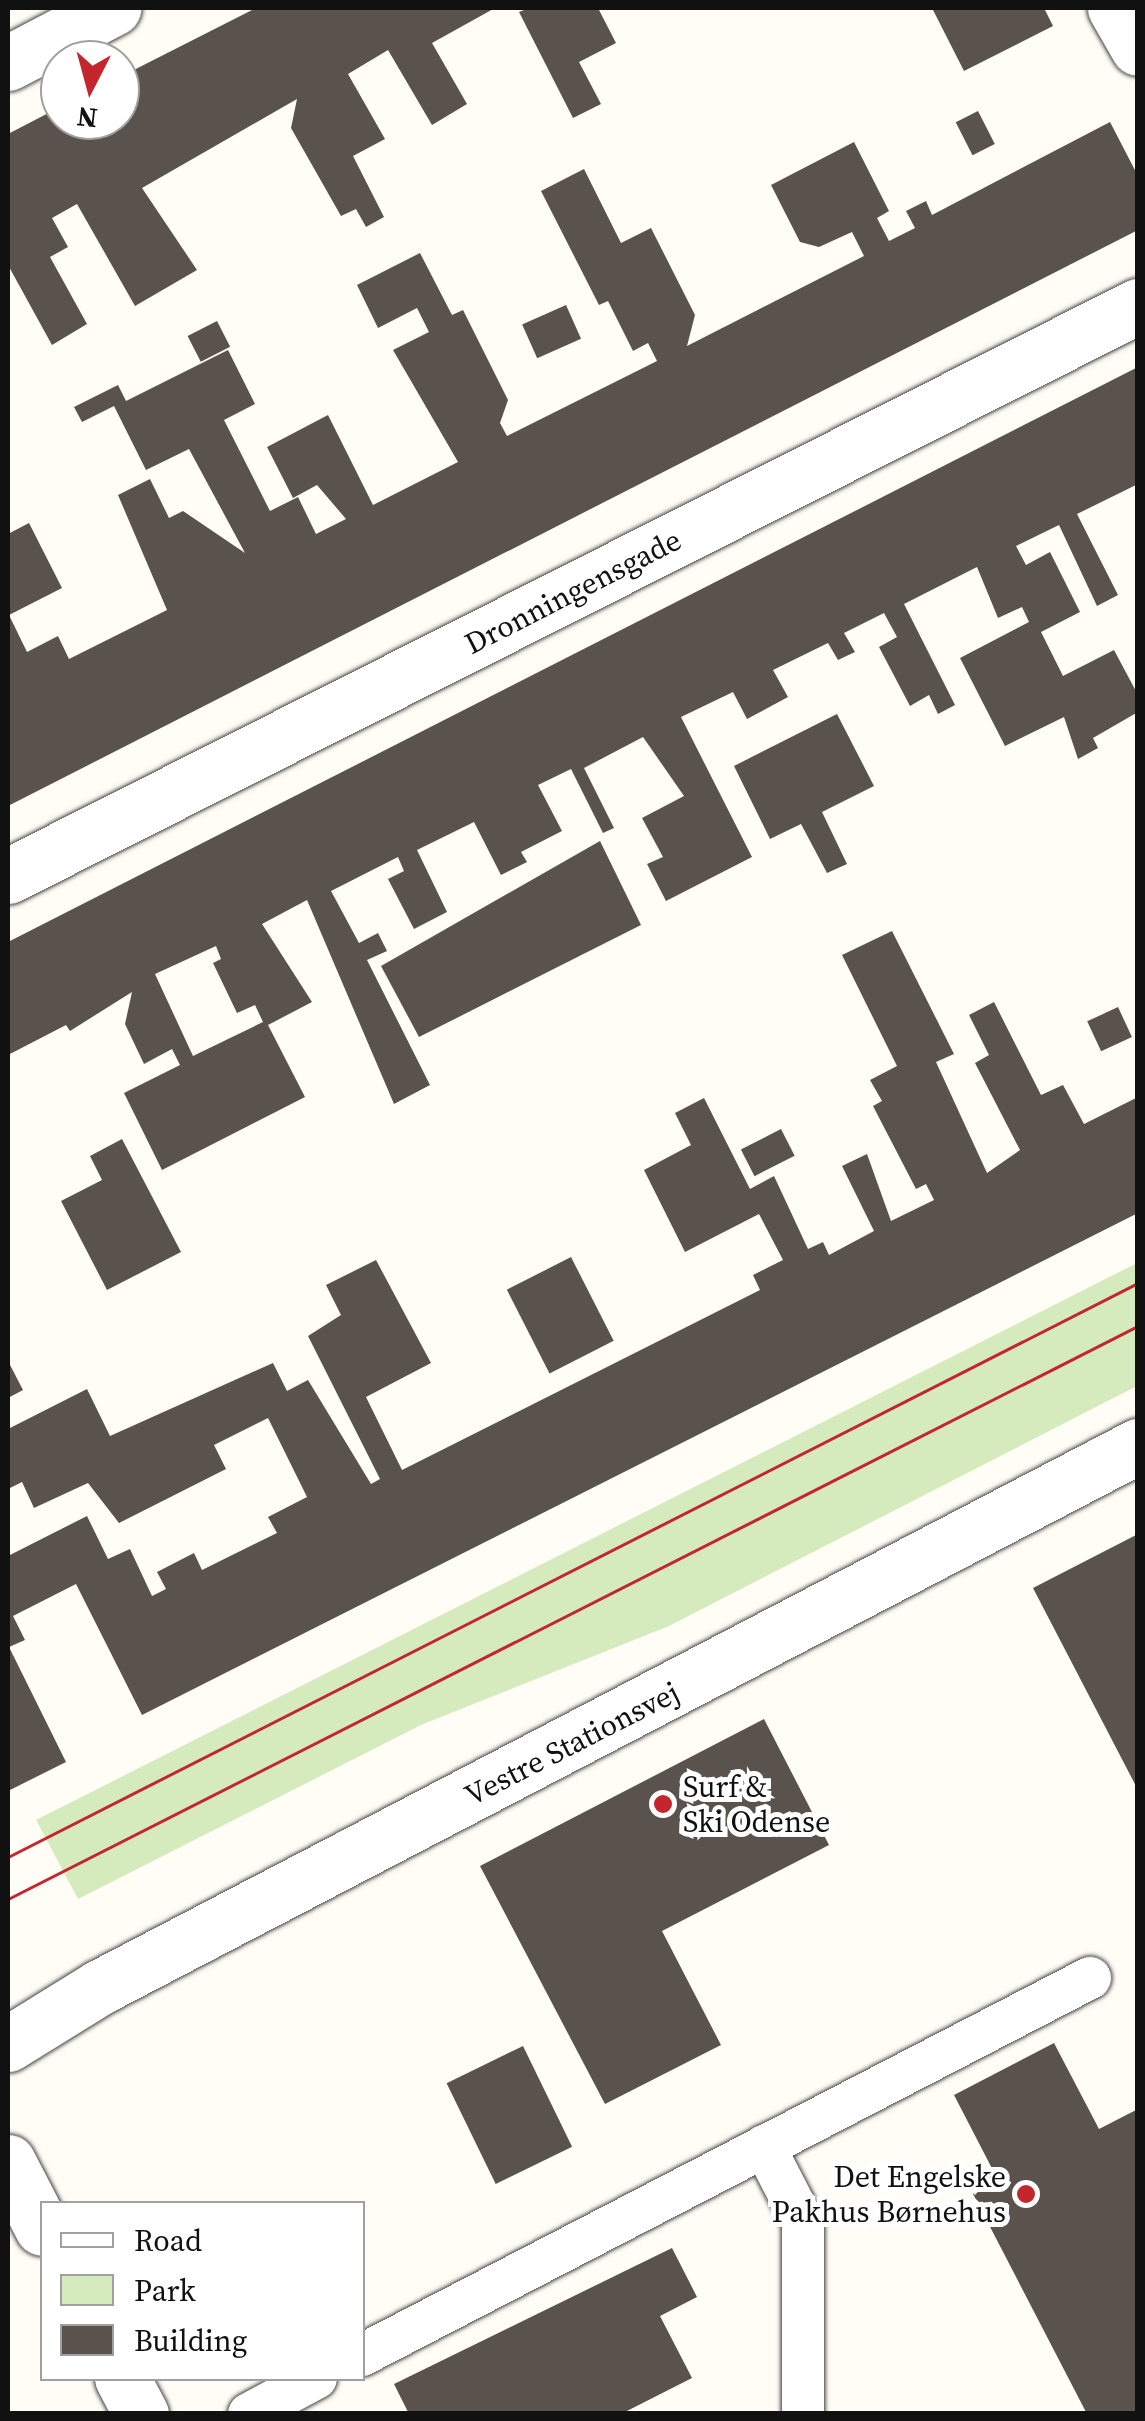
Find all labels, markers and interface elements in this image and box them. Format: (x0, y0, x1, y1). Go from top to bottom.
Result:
north arrow (40, 40, 140, 140)
text: N (75, 98, 99, 138)
street label: Dronningensgade (459, 522, 687, 662)
street label: Vestre Stationsvej (459, 1675, 685, 1813)
place label: Surf & Ski Odense (683, 1769, 830, 1840)
marker: Surf & Ski Odense (652, 1793, 674, 1815)
place label: Det Engelske Pakhus Børnehus (772, 2159, 1006, 2230)
marker: Det Engelske Pakhus Børnehus (1015, 2183, 1037, 2205)
legend (40, 2201, 365, 2381)
text: Road (134, 2220, 202, 2261)
text: Park (134, 2270, 196, 2311)
text: Building (134, 2320, 247, 2361)

